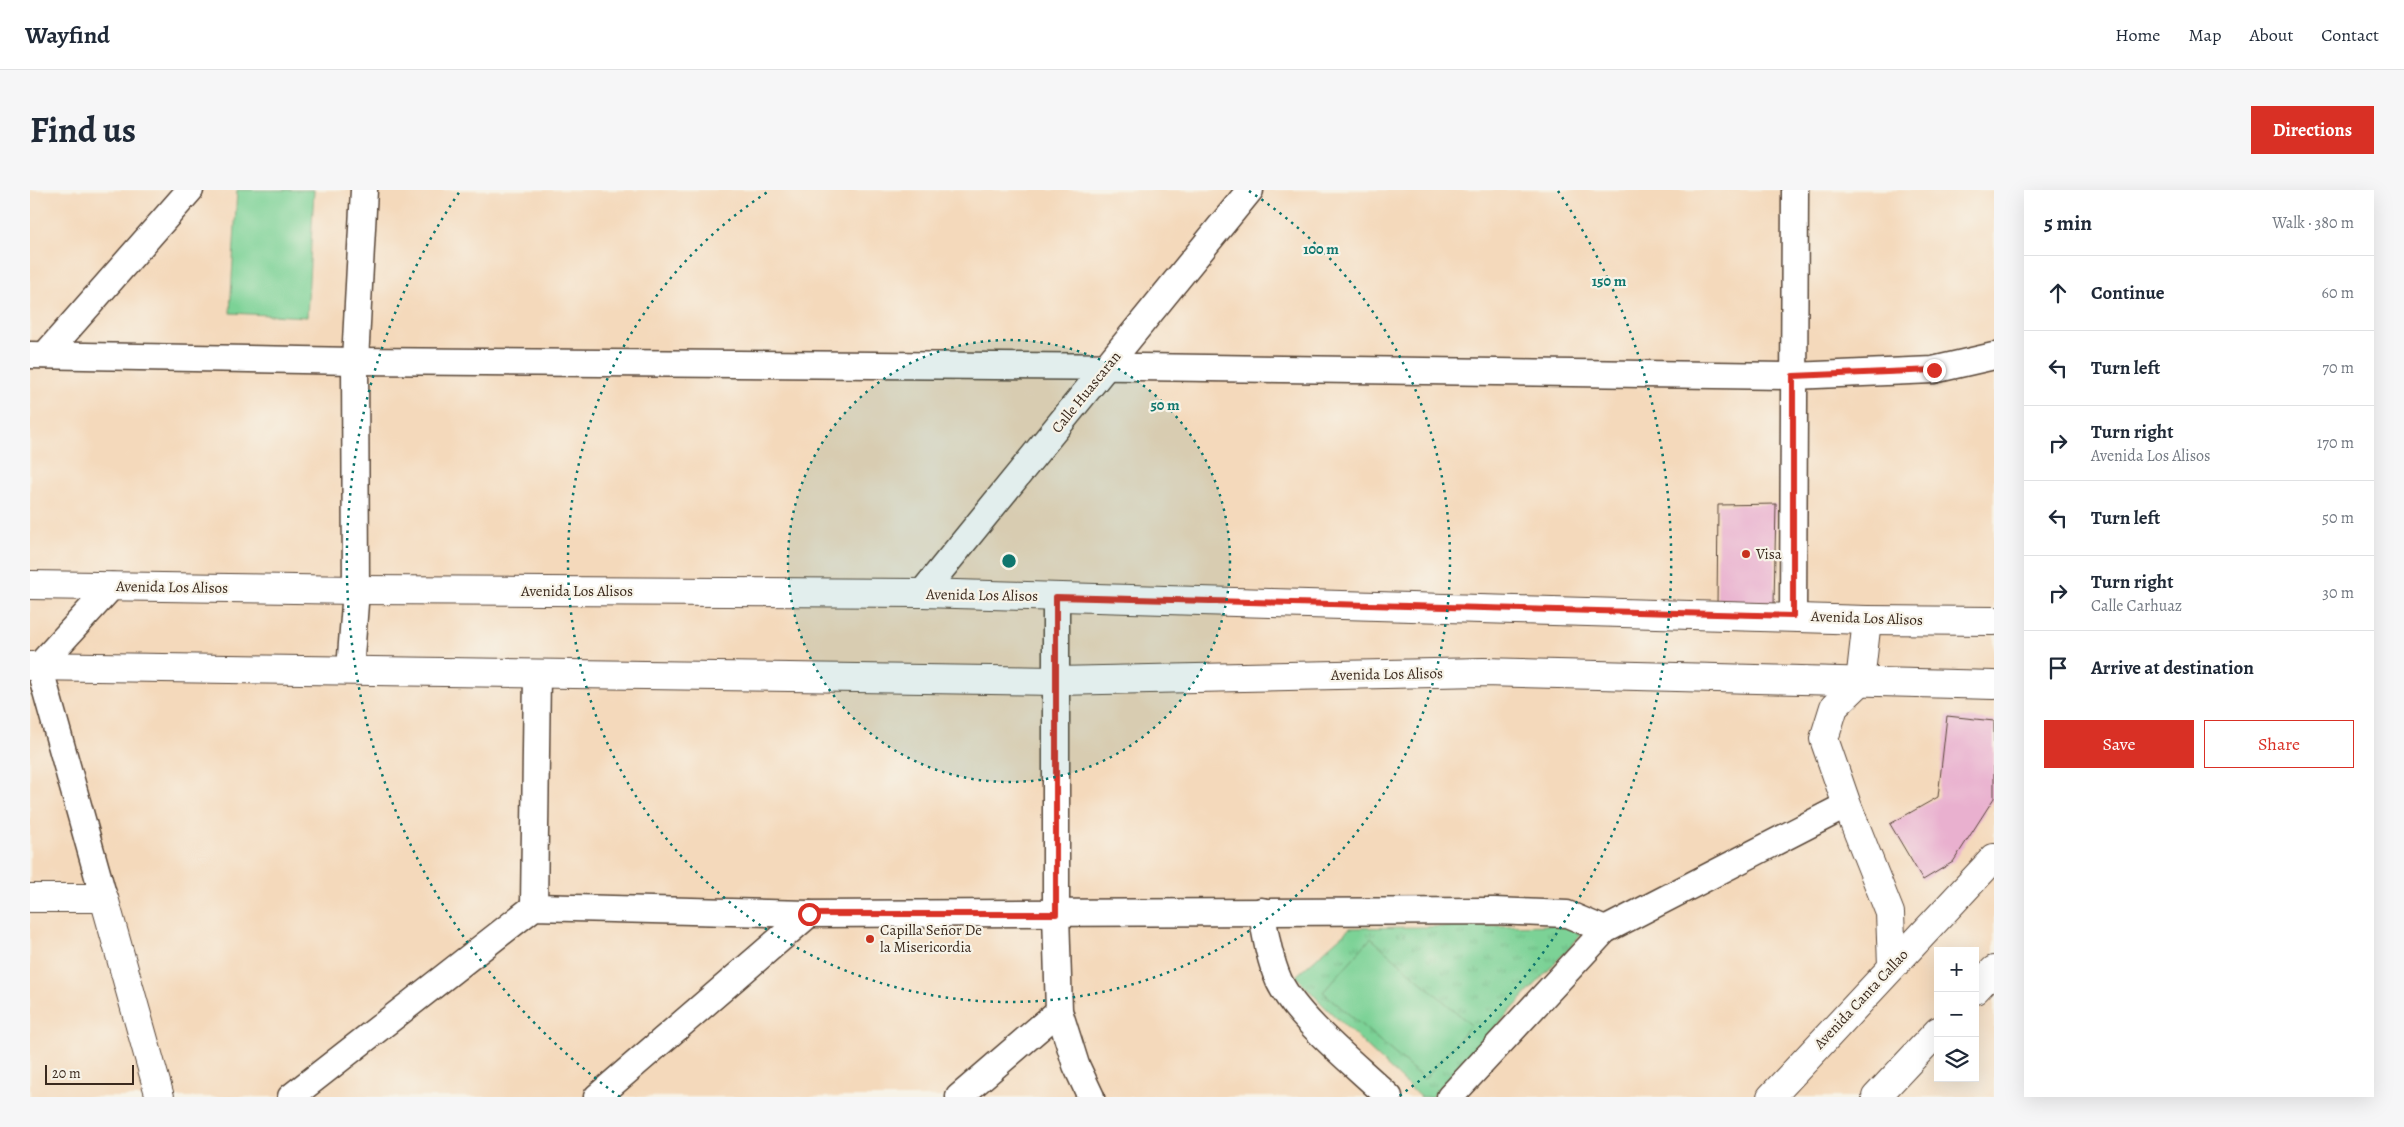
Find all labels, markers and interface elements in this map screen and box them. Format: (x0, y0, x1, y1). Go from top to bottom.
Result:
text: Wayfind (25, 19, 110, 51)
text: Home (2115, 23, 2160, 47)
text: Map (2188, 23, 2221, 47)
text: About (2249, 23, 2293, 47)
text: Contact (2321, 23, 2379, 47)
text: Find us (30, 106, 136, 154)
button: Directions (2251, 106, 2374, 154)
text: 5 min (2044, 209, 2092, 237)
text: Walk · 380 m (2272, 212, 2354, 234)
text: 100 m (1303, 239, 1339, 259)
text: 150 m (1592, 271, 1627, 291)
icon: ahead (2044, 279, 2072, 307)
text: Continue (2091, 280, 2165, 306)
text: 60 m (2322, 282, 2354, 304)
street label: Calle Huascaran (1047, 347, 1125, 437)
icon: left (2044, 354, 2072, 382)
text: Turn left (2091, 355, 2160, 381)
text: 70 m (2322, 357, 2354, 379)
route end (1923, 359, 1946, 382)
text: 50 m (1150, 395, 1180, 415)
text: Turn right (2091, 419, 2173, 445)
icon: right (2044, 429, 2072, 457)
text: 170 m (2317, 432, 2354, 454)
text: Avenida Los Alisos (2091, 445, 2211, 467)
icon: left (2044, 504, 2072, 532)
text: Turn left (2091, 505, 2160, 531)
text: 50 m (2322, 507, 2354, 529)
place label: Visa (1755, 544, 1782, 564)
marker: Visa (1740, 548, 1752, 560)
centre of rings (1000, 552, 1018, 570)
text: Turn right (2091, 569, 2173, 595)
street label: Avenida Los Alisos (115, 576, 228, 598)
icon: right (2044, 579, 2072, 607)
street label: Avenida Los Alisos (520, 581, 633, 601)
text: 30 m (2322, 582, 2354, 604)
street label: Avenida Los Alisos (925, 584, 1038, 606)
text: Calle Carhuaz (2091, 595, 2182, 617)
street label: Avenida Los Alisos (1810, 606, 1923, 630)
icon: arrive (2044, 654, 2072, 682)
text: Arrive at destination (2091, 655, 2254, 681)
street label: Avenida Los Alisos (1330, 663, 1443, 685)
button: Save (2044, 720, 2194, 768)
button: Share (2204, 720, 2354, 768)
route start (798, 903, 821, 926)
place label: Capilla Señor De la Misericordia (880, 920, 982, 957)
marker: Capilla Señor De la Misericordia (864, 933, 876, 945)
street label: Avenida Canta Callao (1809, 945, 1913, 1054)
map controls (1934, 947, 1979, 1082)
button: + (1934, 947, 1979, 992)
button: − (1934, 992, 1979, 1037)
button: layers (1934, 1037, 1979, 1082)
scale bar (45, 1062, 134, 1085)
text: 20 m (52, 1064, 81, 1083)

